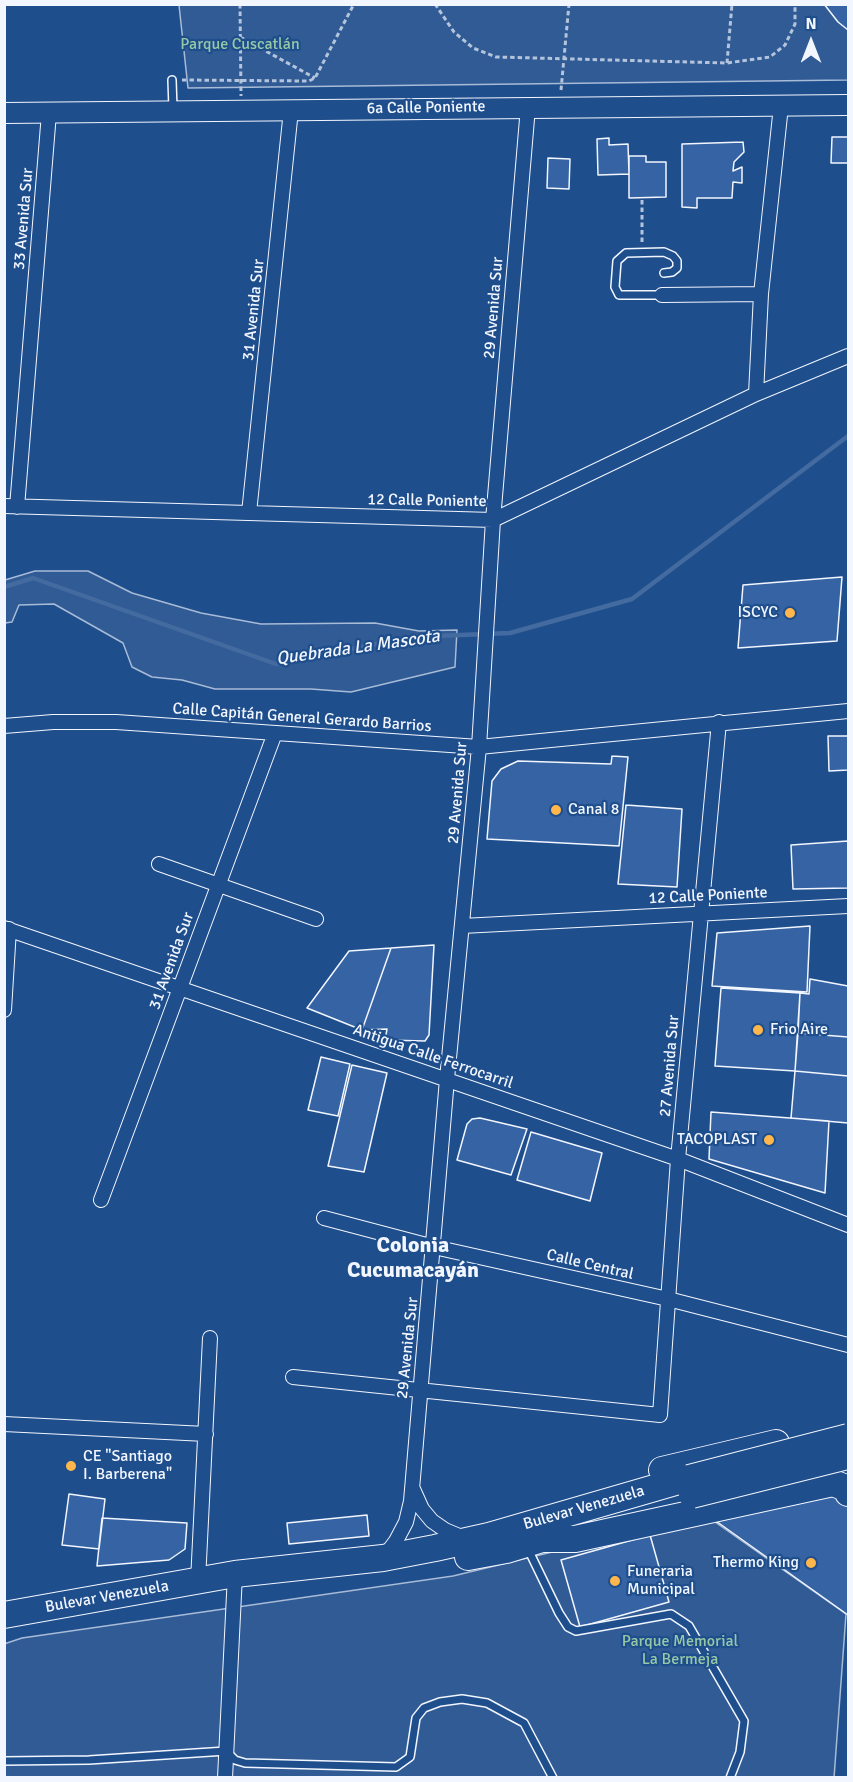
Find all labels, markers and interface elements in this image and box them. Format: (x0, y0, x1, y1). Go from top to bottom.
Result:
north arrow (781, 12, 841, 72)
text: N (805, 14, 817, 34)
park label: Parque Cuscatlán (180, 35, 300, 55)
street label: 6a Calle Poniente (366, 97, 486, 119)
street label: 33 Avenida Sur (10, 167, 38, 271)
street label: 29 Avenida Sur (480, 256, 508, 360)
street label: 31 Avenida Sur (239, 258, 269, 362)
street label: 12 Calle Poniente (367, 490, 487, 512)
place label: ISCYC (737, 603, 778, 623)
marker: ISCYC (783, 606, 797, 620)
water label: Quebrada La Mascota (275, 626, 441, 670)
street label: Calle Capitán General Gerardo Barrios (172, 699, 432, 737)
street label: 29 Avenida Sur (444, 741, 472, 845)
place label: Canal 8 (568, 800, 619, 820)
marker: Canal 8 (549, 803, 563, 817)
street label: 12 Calle Poniente (648, 883, 768, 909)
street label: 31 Avenida Sur (146, 910, 198, 1012)
street label: 27 Avenida Sur (656, 1014, 684, 1118)
place label: Frio Aire (770, 1020, 828, 1040)
street label: Antigua Calle Ferrocarril (350, 1021, 516, 1093)
marker: Frio Aire (751, 1023, 765, 1037)
place label: TACOPLAST (677, 1130, 757, 1150)
marker: TACOPLAST (762, 1133, 776, 1147)
district label: Colonia Cucumacayán (347, 1233, 479, 1284)
street label: Calle Central (545, 1246, 635, 1284)
street label: 29 Avenida Sur (393, 1296, 423, 1400)
place label: CE "Santiago I. Barberena" (83, 1447, 172, 1485)
marker: CE "Santiago I. Barberena" (64, 1459, 78, 1473)
street label: Bulevar Venezuela (521, 1481, 647, 1535)
place label: Thermo King (713, 1553, 799, 1573)
marker: Thermo King (804, 1556, 818, 1570)
place label: Funeraria Municipal (627, 1562, 695, 1600)
marker: Funeraria Municipal (608, 1574, 622, 1588)
street label: Bulevar Venezuela (44, 1577, 170, 1617)
park label: Parque Memorial La Bermeja (622, 1632, 738, 1670)

